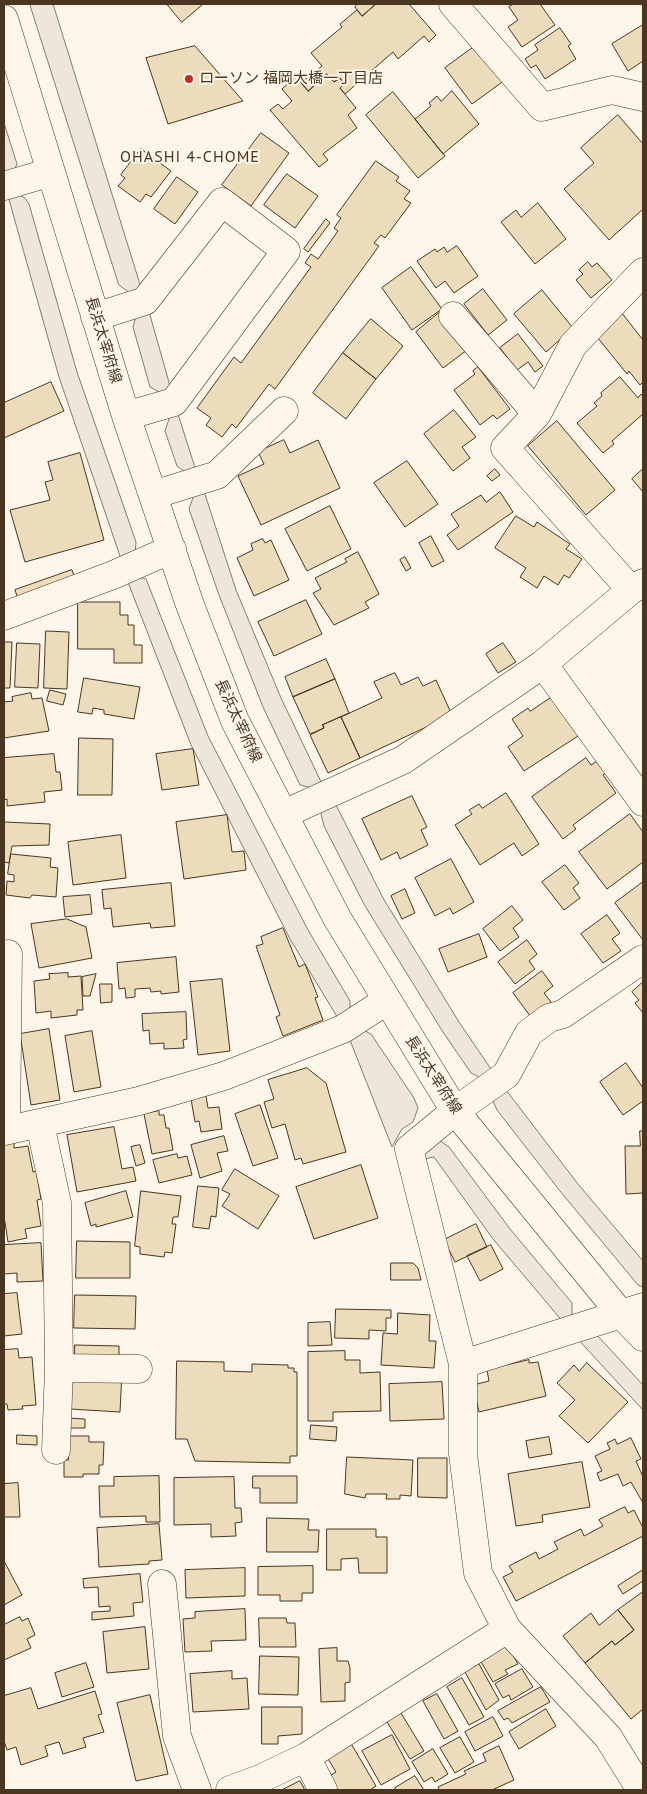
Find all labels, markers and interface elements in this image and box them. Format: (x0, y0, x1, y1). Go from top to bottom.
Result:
place label: ローソン 福岡大橋一丁目店 (199, 70, 383, 88)
marker: ローソン 福岡大橋一丁目店 (183, 73, 195, 85)
district label: OHASHI 4-CHOME (118, 147, 262, 167)
street label: 長浜太宰府線 (81, 294, 125, 386)
street label: 長浜太宰府線 (211, 676, 265, 766)
street label: 長浜太宰府線 (401, 1032, 465, 1118)

